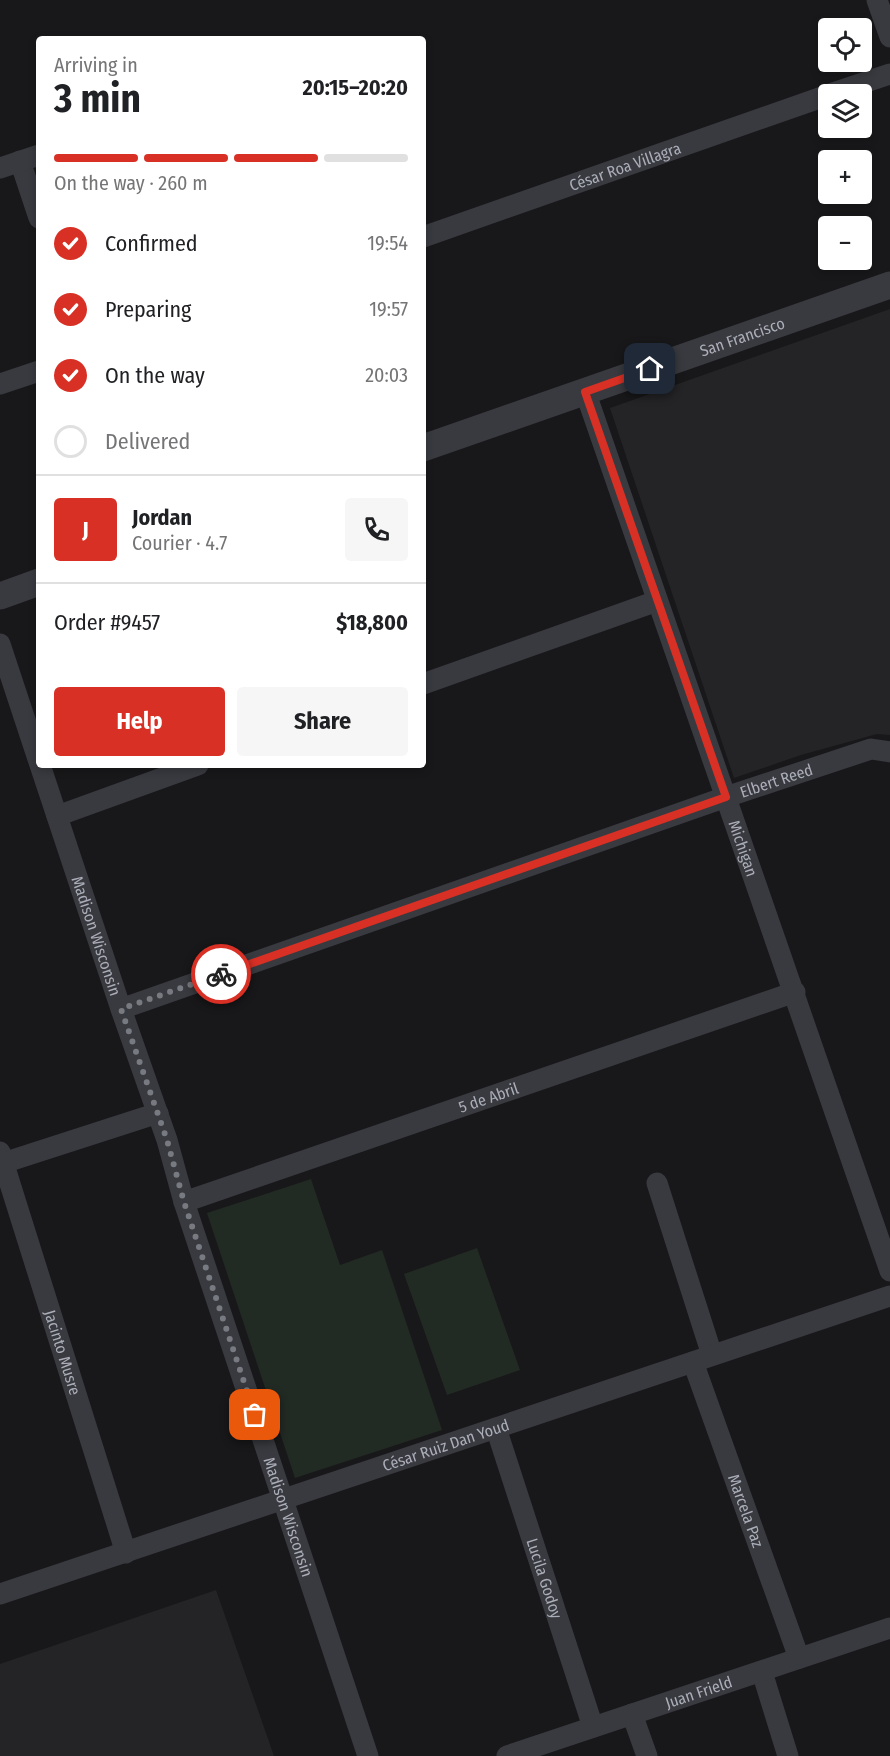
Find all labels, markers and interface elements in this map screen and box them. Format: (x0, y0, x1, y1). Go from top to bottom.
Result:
map controls (818, 18, 872, 270)
button: locate (818, 18, 872, 72)
text: Arriving in (54, 53, 138, 77)
text: 20:15–20:20 (303, 74, 408, 101)
text: 3 min (54, 76, 141, 122)
button: layers (818, 84, 872, 138)
street label: César Roa Villagra (567, 138, 683, 194)
button: + (818, 150, 872, 204)
text: On the way · 260 m (54, 171, 208, 195)
button: − (818, 216, 872, 270)
icon: check (54, 227, 87, 260)
text: Confirmed (105, 230, 198, 257)
text: 19:54 (367, 231, 408, 255)
icon: check (54, 293, 87, 326)
text: Preparing (105, 296, 191, 323)
text: 19:57 (369, 297, 408, 321)
street label: San Francisco (697, 313, 787, 360)
pin (624, 343, 675, 394)
icon: home (633, 352, 666, 385)
icon: check (54, 359, 87, 392)
text: On the way (105, 362, 205, 389)
text: 20:03 (365, 363, 408, 387)
text: Delivered (105, 428, 190, 455)
button: phone (345, 498, 408, 561)
text: Jordan (132, 504, 192, 531)
text: J (82, 516, 89, 543)
text: Courier · 4.7 (132, 531, 227, 555)
text: Order #9457 (54, 609, 160, 636)
text: $18,800 (336, 609, 408, 636)
button: Help (54, 687, 225, 756)
button: Share (237, 687, 408, 756)
street label: Elbert Reed (737, 759, 815, 801)
street label: Michigan (725, 818, 762, 879)
street label: Madison Wisconsin (68, 874, 125, 998)
courier (191, 944, 251, 1004)
icon: bike (205, 958, 238, 991)
street label: 5 de Abril (456, 1078, 521, 1116)
street label: Jacinto Musre (41, 1307, 85, 1397)
pin (229, 1389, 280, 1440)
icon: bag (238, 1398, 271, 1431)
street label: César Ruiz Dan Youd (380, 1415, 512, 1475)
street label: Madison Wisconsin (260, 1455, 317, 1579)
street label: Marcela Paz (724, 1472, 768, 1550)
street label: Lucila Godoy (523, 1536, 567, 1622)
street label: Juan Frield (663, 1672, 735, 1712)

